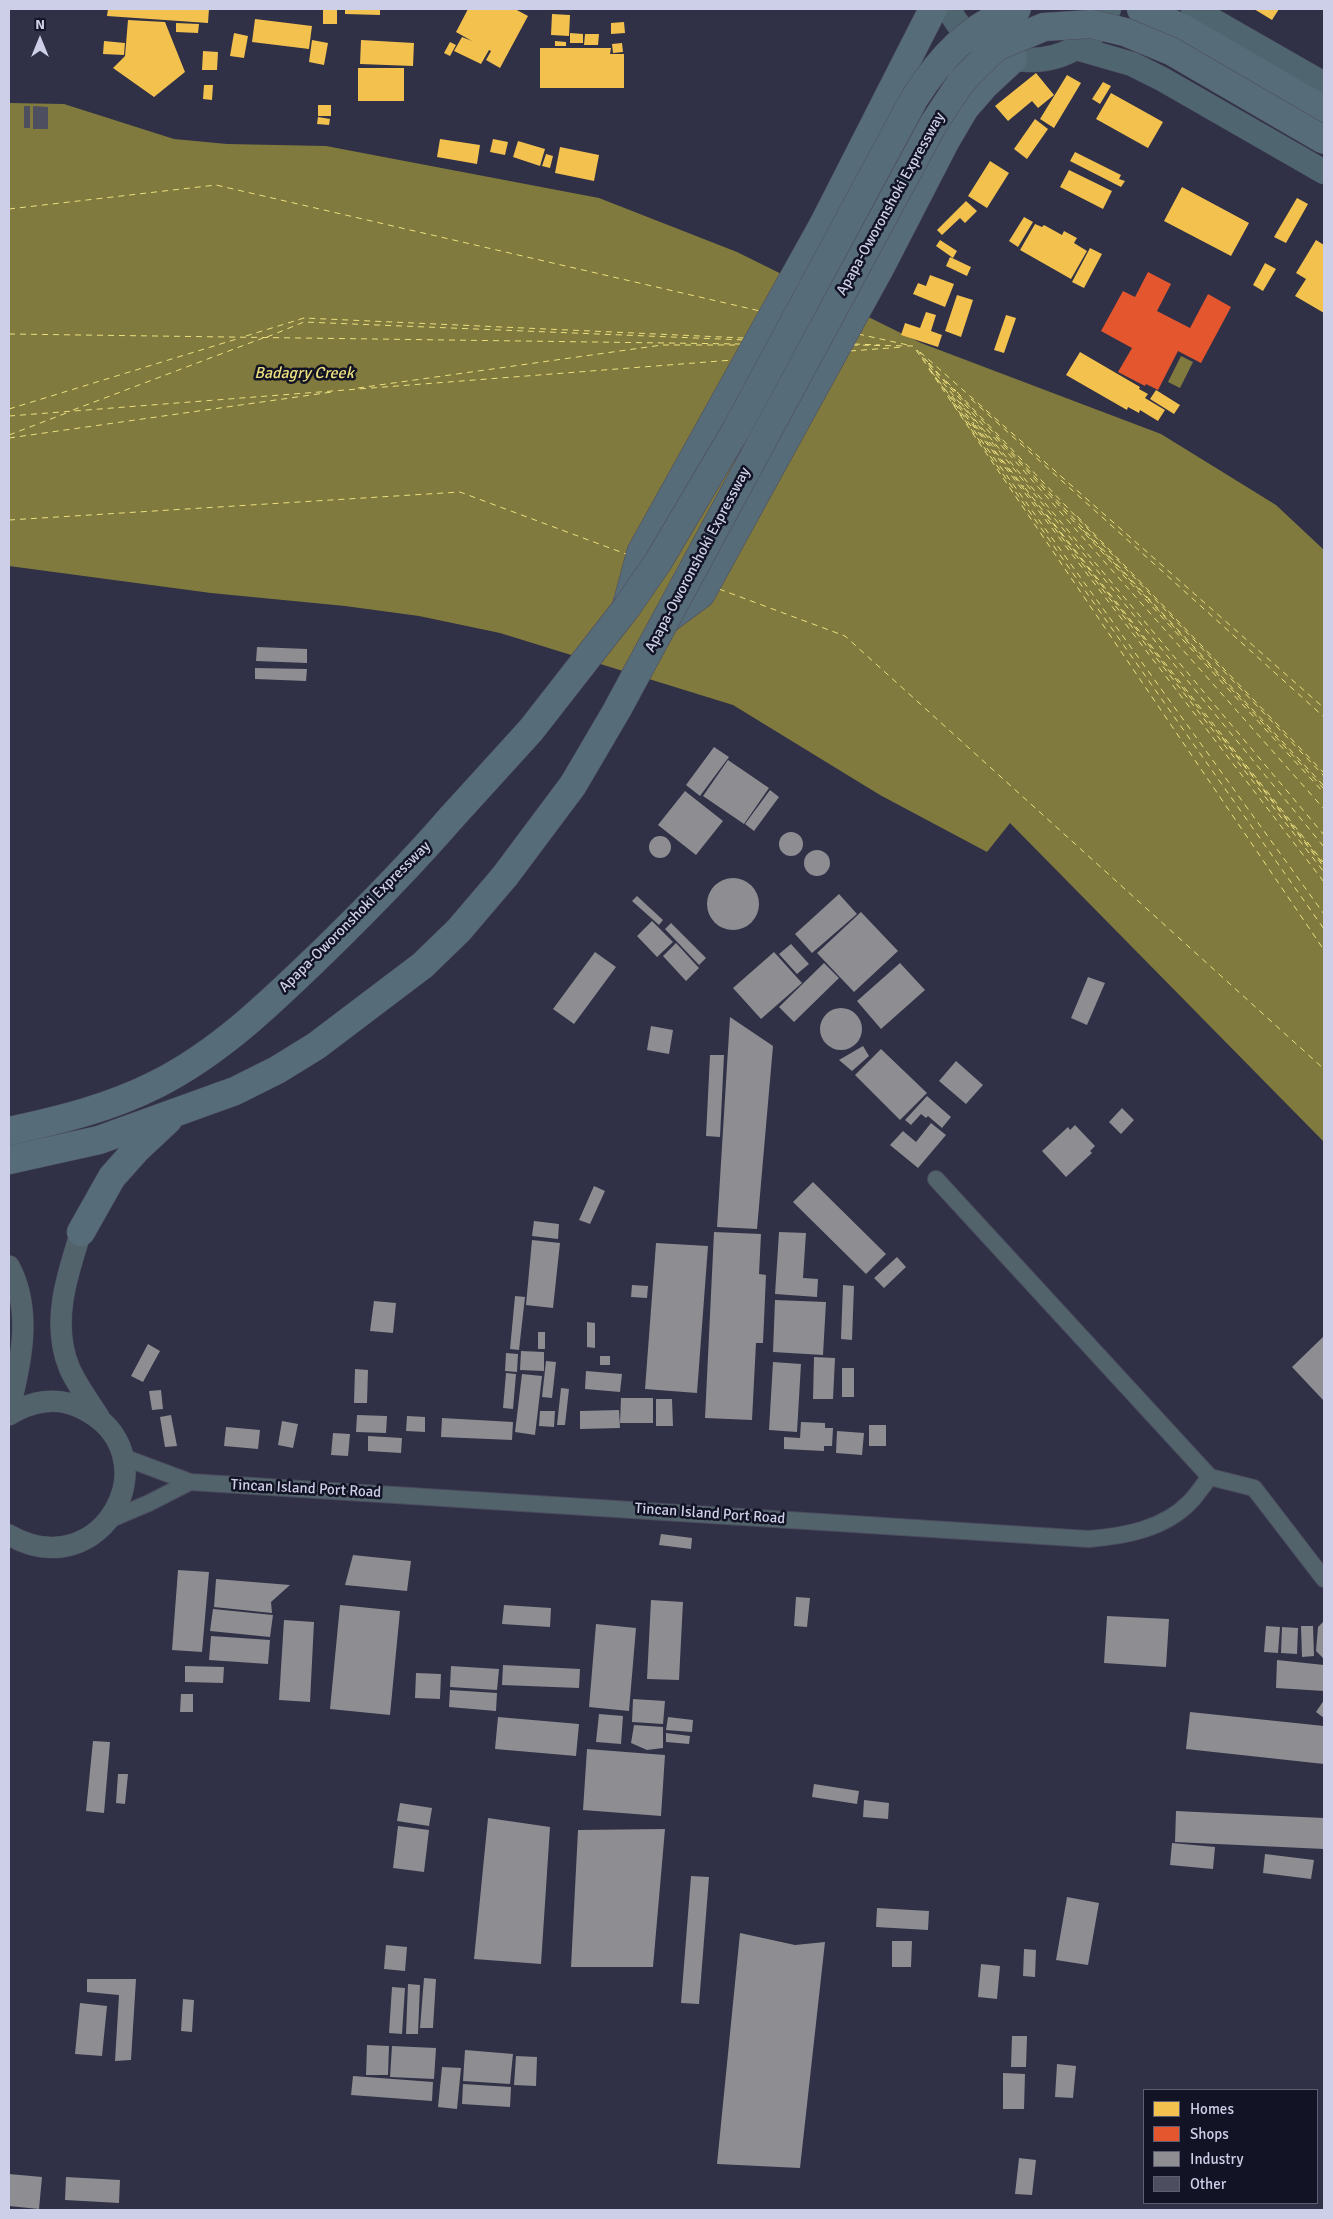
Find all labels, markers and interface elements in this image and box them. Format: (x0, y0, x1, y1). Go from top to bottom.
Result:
north arrow (15, 15, 65, 65)
text: N (35, 16, 45, 33)
street label: Apapa-Oworonshoki Expressway (833, 109, 949, 299)
water label: Badagry Creek (254, 364, 354, 384)
street label: Apapa-Oworonshoki Expressway (642, 465, 754, 655)
street label: Apapa-Oworonshoki Expressway (276, 838, 434, 996)
street label: Tincan Island Port Road (230, 1476, 382, 1502)
street label: Tincan Island Port Road (634, 1500, 786, 1528)
legend (1143, 2089, 1318, 2204)
text: Homes (1190, 2100, 1234, 2118)
text: Shops (1190, 2125, 1229, 2143)
text: Industry (1190, 2150, 1243, 2168)
text: Other (1190, 2175, 1226, 2193)

